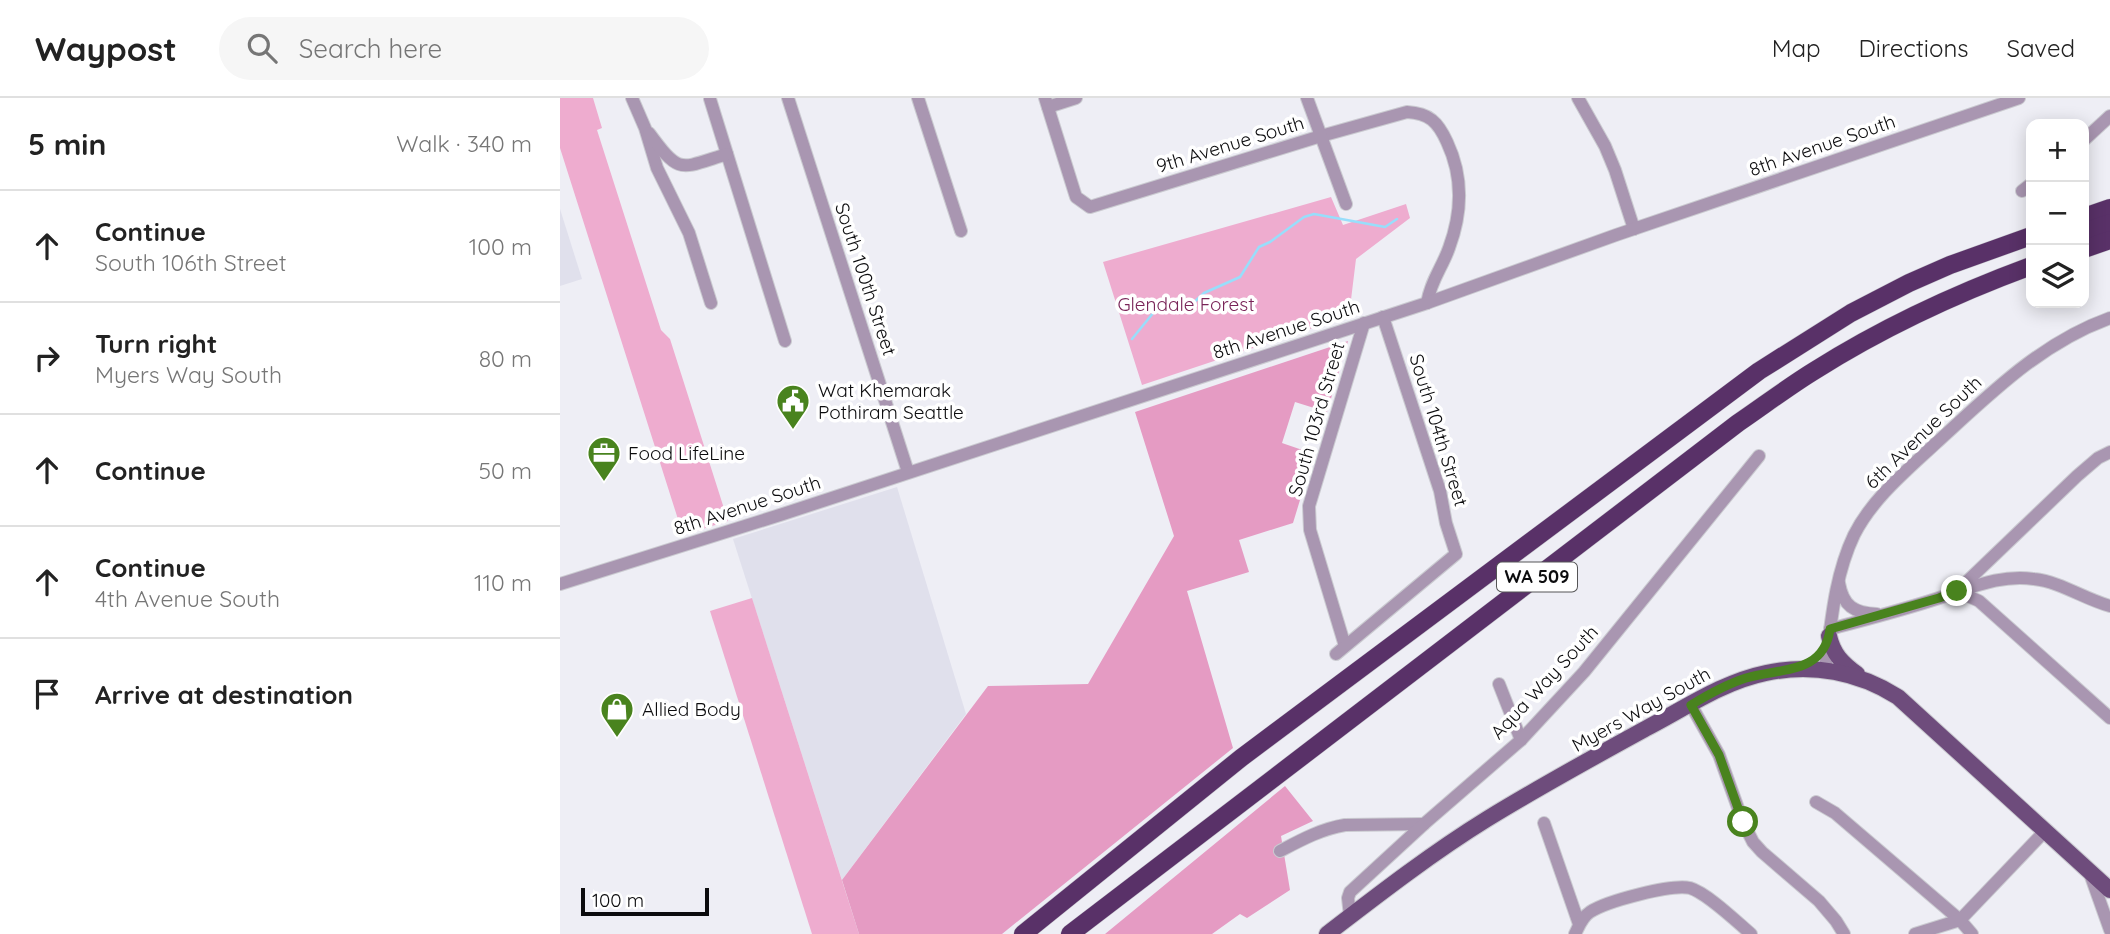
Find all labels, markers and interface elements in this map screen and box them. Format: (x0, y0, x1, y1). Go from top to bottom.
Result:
search box (219, 17, 709, 80)
text: Waypost (35, 28, 177, 69)
icon: search (243, 29, 281, 67)
text: Search here (299, 32, 442, 65)
text: Map (1772, 33, 1821, 63)
text: Directions (1859, 33, 1969, 63)
text: Saved (2007, 33, 2075, 63)
street label: 8th Avenue South (1746, 109, 1898, 181)
street label: 9th Avenue South (1153, 110, 1307, 178)
map controls (2026, 119, 2089, 308)
button: + (2026, 119, 2089, 182)
text: 5 min (28, 125, 106, 163)
text: Walk · 340 m (396, 129, 532, 158)
button: − (2026, 182, 2089, 245)
street label: South 100th Street (830, 200, 902, 358)
text: Continue (95, 215, 206, 248)
icon: ahead (28, 227, 66, 265)
text: 100 m (469, 232, 532, 261)
button: layers (2026, 245, 2089, 308)
text: South 106th Street (95, 248, 287, 277)
park label: Glendale Forest (1117, 292, 1255, 316)
street label: 8th Avenue South (1210, 294, 1362, 364)
text: Turn right (95, 327, 217, 360)
icon: right (28, 339, 66, 377)
street label: South 103rd Street (1283, 339, 1349, 499)
text: 80 m (479, 344, 532, 373)
street label: South 104th Street (1404, 351, 1474, 509)
text: Myers Way South (95, 360, 282, 389)
street label: 6th Avenue South (1860, 370, 1986, 494)
place label: Wat Khemarak Pothiram Seattle (818, 378, 964, 424)
public building icon: Wat Khemarak Pothiram Seattle (774, 382, 812, 431)
office icon: Food LifeLine (585, 434, 623, 483)
place label: Food LifeLine (628, 441, 745, 465)
icon: ahead (28, 451, 66, 489)
text: Continue (95, 454, 206, 487)
text: 50 m (479, 456, 532, 485)
street label: 8th Avenue South (671, 470, 823, 540)
text: Continue (95, 551, 206, 584)
road number: WA 509 (1497, 562, 1577, 592)
icon: ahead (28, 563, 66, 601)
text: 110 m (474, 568, 532, 597)
route end (1941, 575, 1972, 606)
text: 4th Avenue South (95, 584, 280, 613)
street label: Aqua Way South (1485, 620, 1603, 744)
street label: Myers Way South (1568, 661, 1714, 757)
icon: arrive (28, 675, 66, 713)
text: Arrive at destination (95, 678, 353, 711)
shop icon: Allied Body (598, 690, 636, 739)
place label: Allied Body (642, 697, 741, 721)
route start (1727, 806, 1758, 837)
scale bar (581, 885, 709, 917)
text: 100 m (592, 888, 644, 912)

